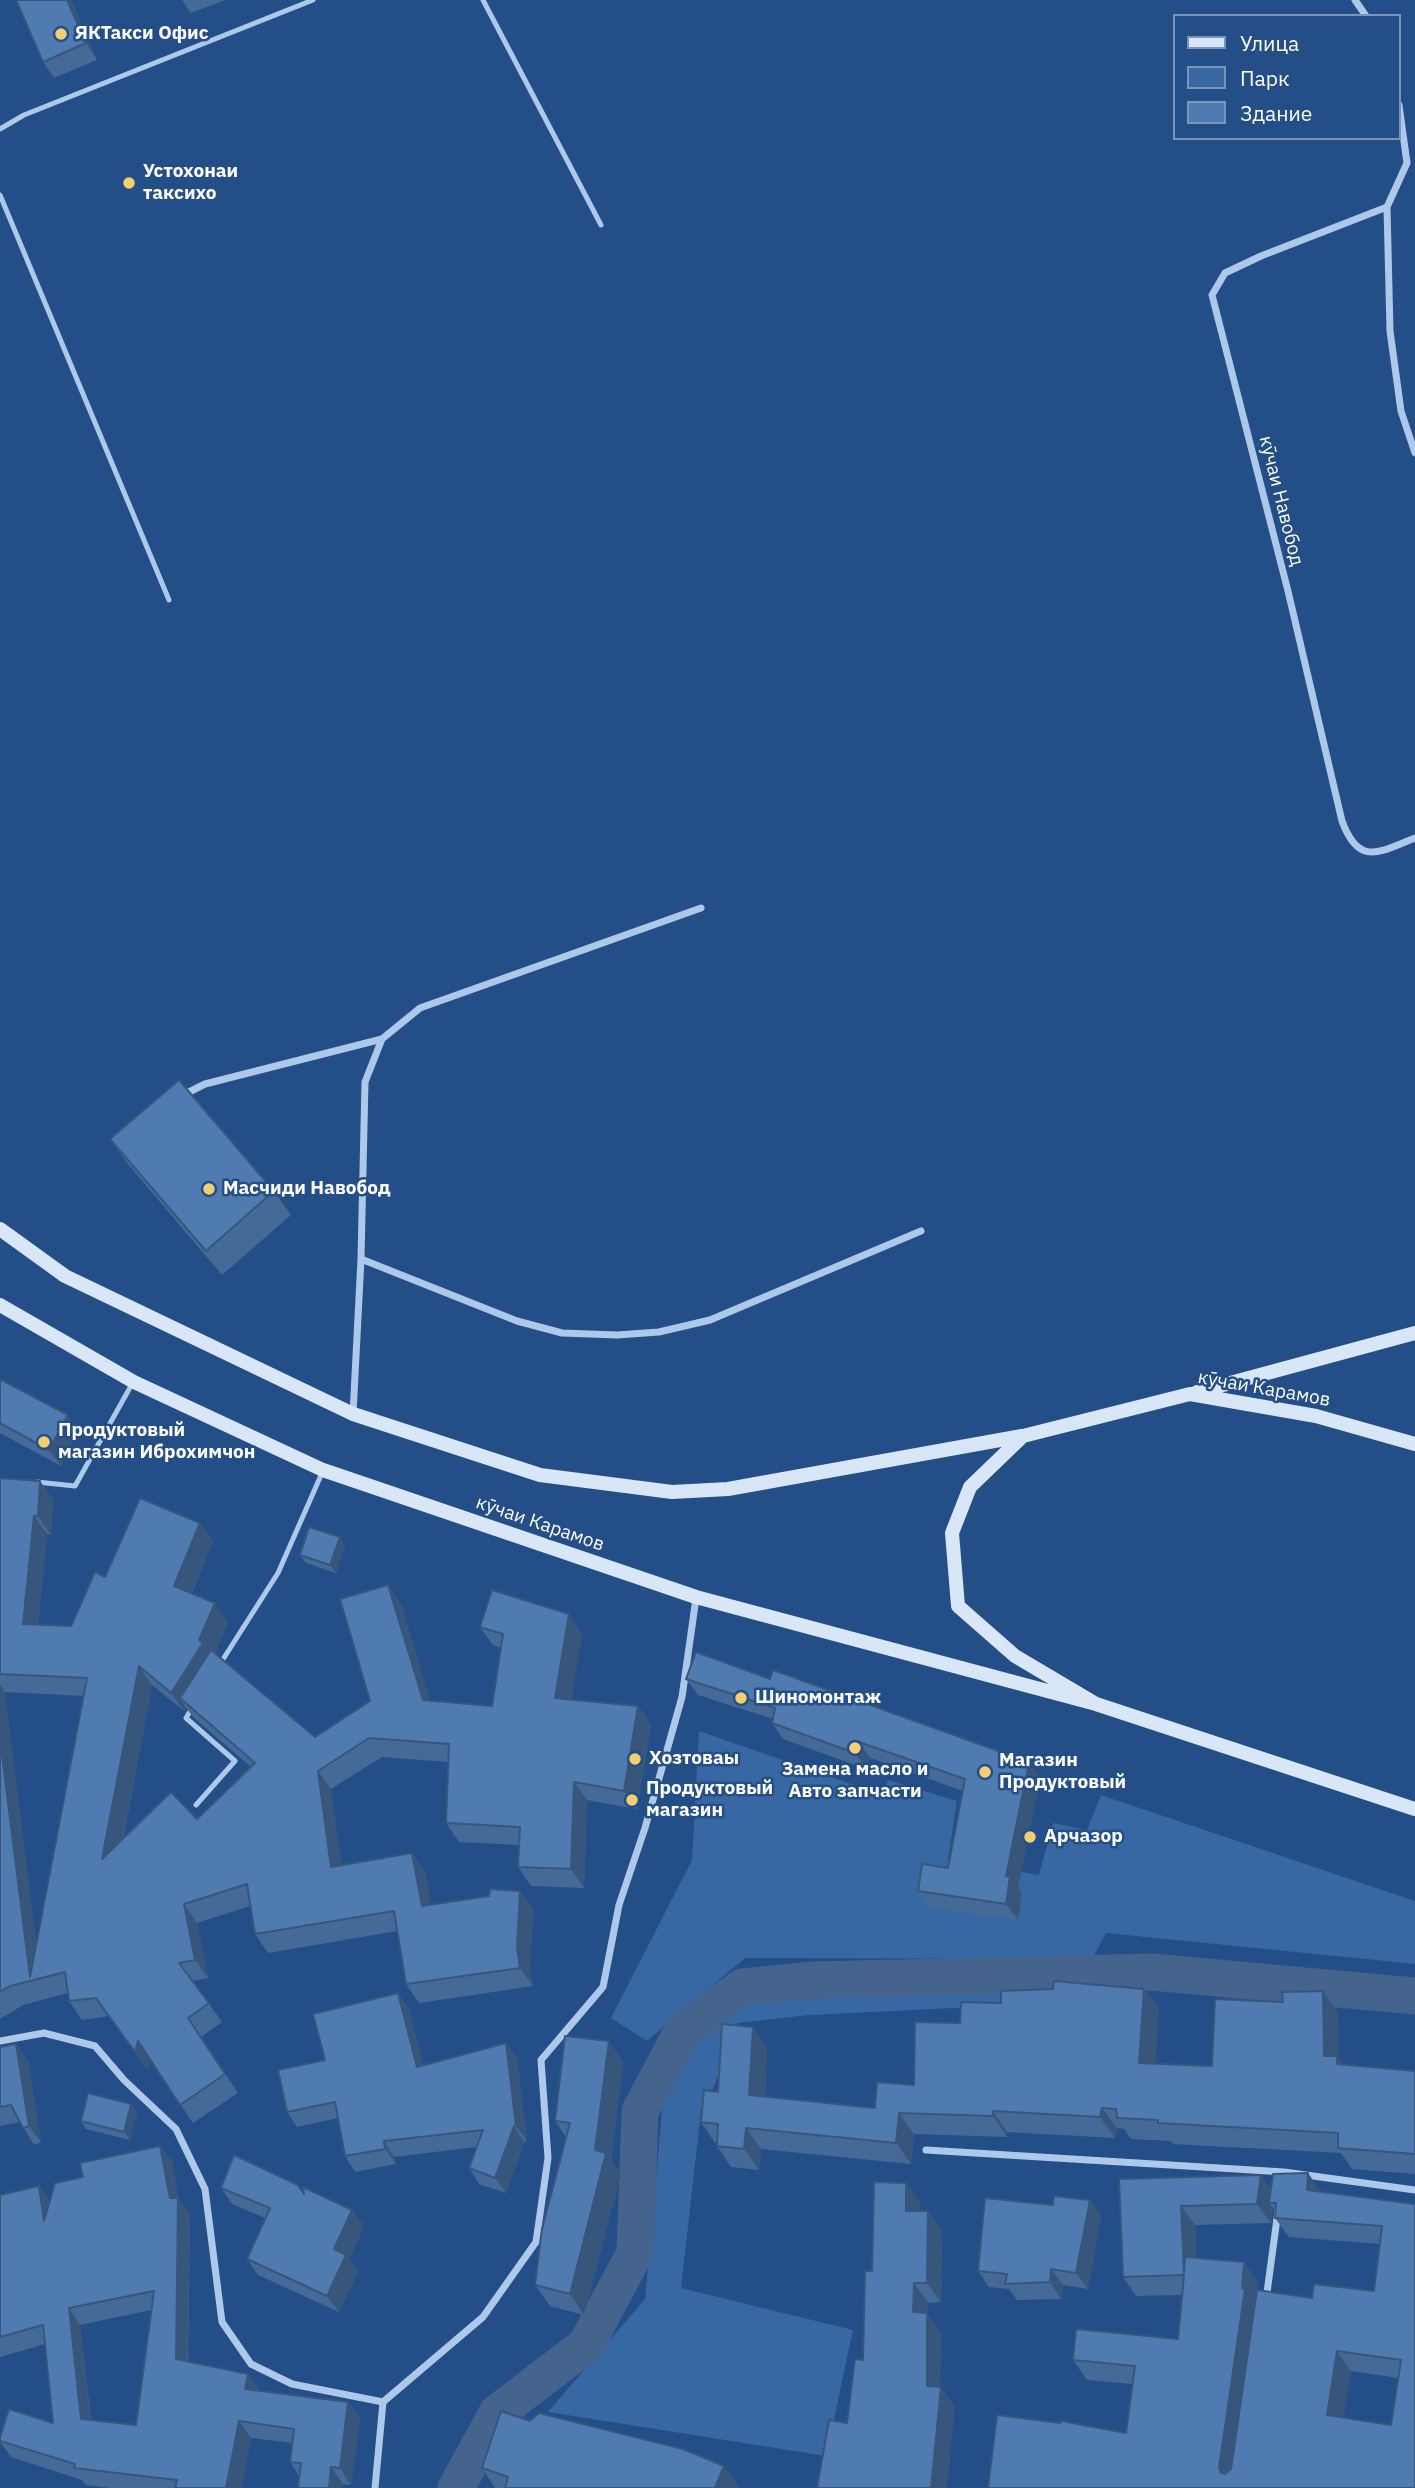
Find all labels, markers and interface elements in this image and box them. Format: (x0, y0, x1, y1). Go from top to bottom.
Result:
legend (1174, 14, 1401, 140)
place label: ЯКТакси Офис (75, 23, 209, 45)
marker: ЯКТакси Офис (53, 26, 69, 42)
text: Улица (1240, 29, 1299, 57)
text: Парк (1240, 64, 1290, 92)
text: Здание (1240, 99, 1312, 127)
place label: Устохонаи таксихо (143, 161, 238, 205)
marker: Устохонаи таксихо (121, 175, 137, 191)
street label: кӯчаи Навобод (1254, 433, 1308, 569)
place label: Масчиди Навобод (223, 1178, 390, 1200)
marker: Масчиди Навобод (201, 1181, 217, 1197)
street label: кӯчаи Карамов (1196, 1366, 1332, 1412)
place label: Продуктовый магазин Иброхимчон (58, 1420, 255, 1464)
marker: Продуктовый магазин Иброхимчон (36, 1434, 52, 1450)
street label: кӯчаи Карамов (473, 1491, 607, 1557)
place label: Шиномонтаж (755, 1687, 881, 1709)
marker: Шиномонтаж (733, 1690, 749, 1706)
marker: Замена масло и Авто запчасти (847, 1740, 863, 1756)
place label: Хозтоваы (649, 1748, 739, 1770)
place label: Магазин Продуктовый (999, 1750, 1126, 1794)
marker: Хозтоваы (627, 1751, 643, 1767)
place label: Замена масло и Авто запчасти (782, 1759, 928, 1803)
marker: Магазин Продуктовый (977, 1764, 993, 1780)
place label: Продуктовый магазин (646, 1778, 773, 1822)
marker: Продуктовый магазин (624, 1792, 640, 1808)
place label: Арчазор (1044, 1826, 1123, 1848)
marker: Арчазор (1022, 1829, 1038, 1845)

